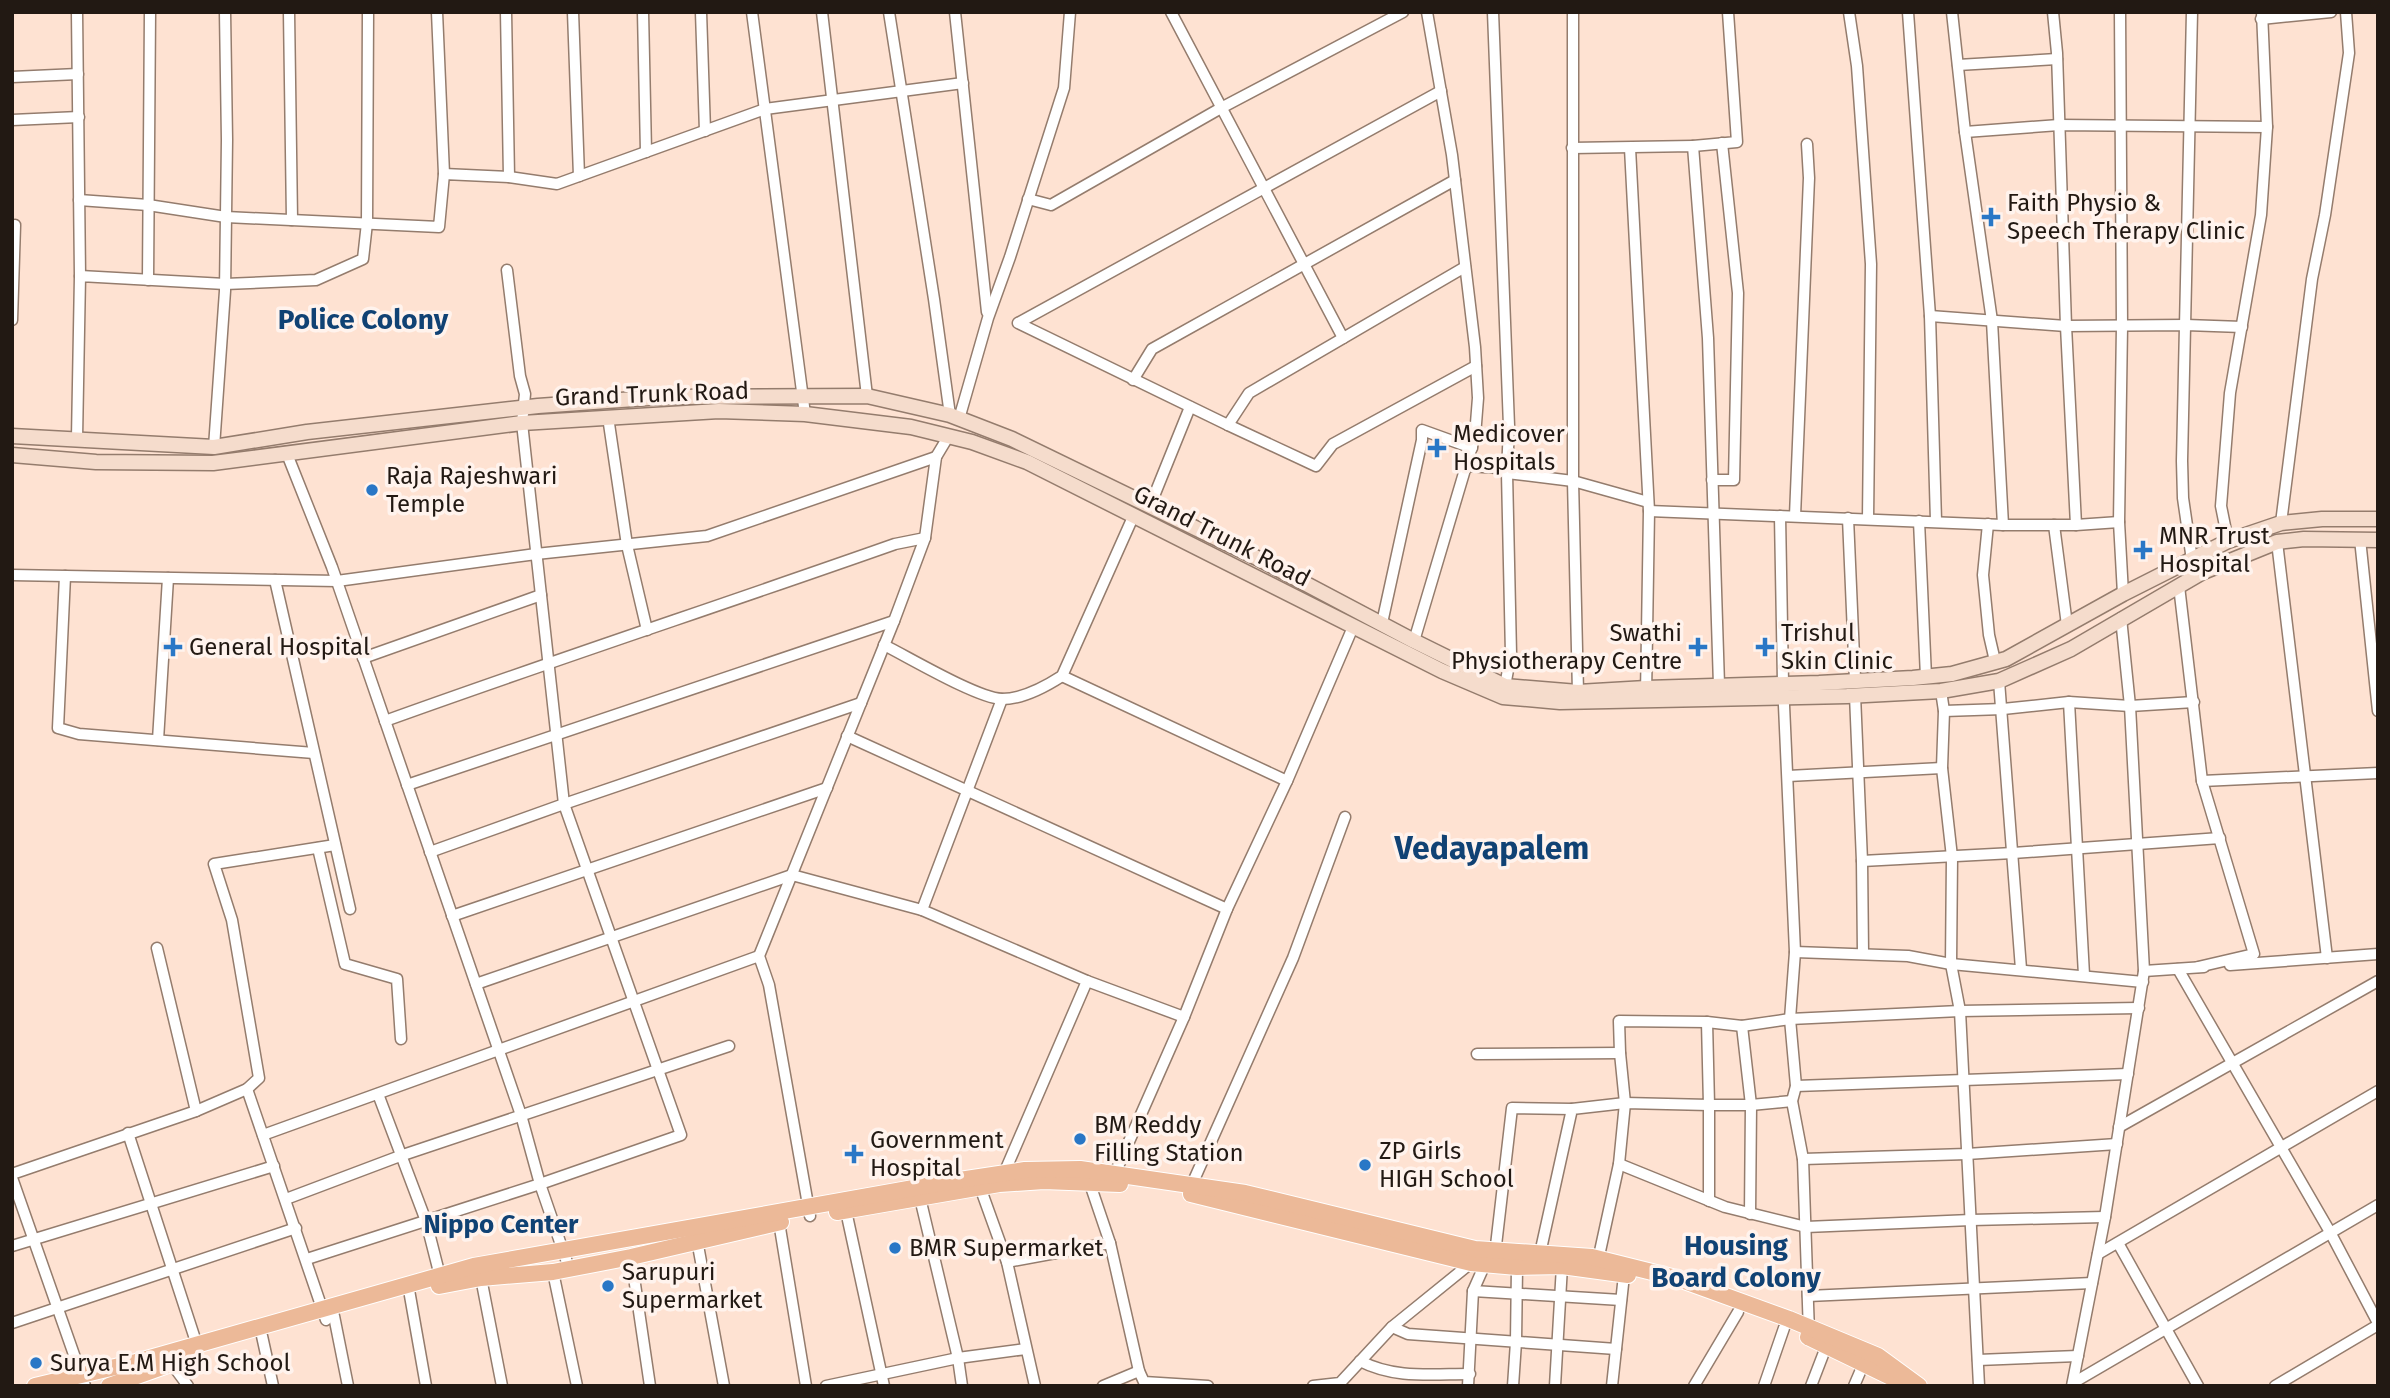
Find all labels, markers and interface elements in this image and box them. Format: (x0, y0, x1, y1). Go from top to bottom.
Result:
place label: Faith Physio & Speech Therapy Clinic (2007, 189, 2245, 245)
marker: Faith Physio & Speech Therapy Clinic (1981, 207, 2001, 227)
district label: Police Colony (278, 303, 449, 336)
street label: Grand Trunk Road (554, 377, 750, 411)
place label: Medicover Hospitals (1453, 420, 1566, 476)
marker: Medicover Hospitals (1427, 438, 1447, 458)
place label: Raja Rajeshwari Temple (386, 462, 557, 518)
street label: Grand Trunk Road (1129, 479, 1315, 593)
marker: Raja Rajeshwari Temple (364, 482, 380, 498)
place label: MNR Trust Hospital (2159, 522, 2270, 578)
marker: MNR Trust Hospital (2133, 540, 2153, 560)
place label: Swathi Physiotherapy Centre (1451, 619, 1682, 675)
place label: Trishul Skin Clinic (1781, 619, 1893, 675)
place label: General Hospital (189, 633, 370, 661)
marker: General Hospital (163, 637, 183, 657)
marker: Swathi Physiotherapy Centre (1688, 637, 1708, 657)
marker: Trishul Skin Clinic (1755, 637, 1775, 657)
district label: Vedayapalem (1394, 829, 1589, 867)
place label: BM Reddy Filling Station (1094, 1111, 1244, 1167)
place label: Government Hospital (870, 1126, 1004, 1182)
marker: BM Reddy Filling Station (1072, 1131, 1088, 1147)
place label: ZP Girls HIGH School (1379, 1137, 1514, 1193)
marker: Government Hospital (844, 1144, 864, 1164)
marker: ZP Girls HIGH School (1357, 1157, 1373, 1173)
district label: Nippo Center (423, 1209, 579, 1240)
district label: Housing Board Colony (1651, 1229, 1821, 1294)
place label: BMR Supermarket (909, 1234, 1104, 1262)
marker: BMR Supermarket (887, 1240, 903, 1256)
place label: Sarupuri Supermarket (622, 1258, 763, 1314)
marker: Sarupuri Supermarket (600, 1278, 616, 1294)
place label: Surya E.M High School (50, 1349, 290, 1377)
marker: Surya E.M High School (28, 1355, 44, 1371)

